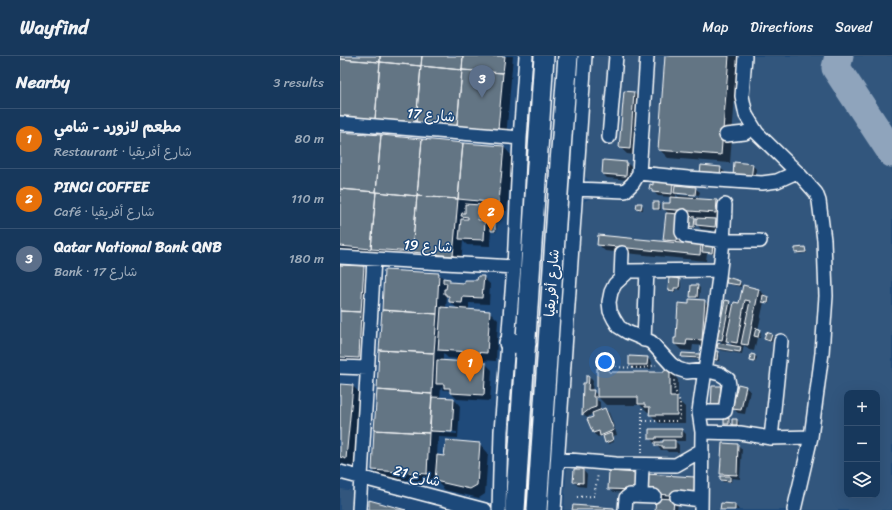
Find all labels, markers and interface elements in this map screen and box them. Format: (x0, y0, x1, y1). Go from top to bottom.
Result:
text: Wayfind (20, 11, 88, 44)
text: Map (702, 15, 728, 40)
text: Directions (750, 15, 813, 40)
text: Saved (835, 15, 872, 40)
pin: 3 (469, 65, 495, 98)
text: Nearby (16, 67, 70, 97)
text: 3 results (273, 71, 324, 94)
street label: شارع 17 (406, 100, 456, 130)
text: مطعم لازورد - شامي (54, 114, 181, 140)
text: 1 (26, 127, 32, 150)
text: 80 m (295, 127, 324, 150)
text: Restaurant · شارع أفريقيا (54, 140, 192, 163)
text: PINCI COFFEE (54, 174, 149, 200)
text: 2 (25, 187, 33, 210)
text: 110 m (291, 187, 324, 210)
pin: 2 (478, 198, 504, 231)
text: Café · شارع أفريقيا (54, 200, 155, 223)
street label: شارع 19 (403, 232, 453, 260)
text: Qatar National Bank QNB (54, 234, 222, 260)
text: 3 (25, 247, 33, 270)
text: 180 m (289, 247, 324, 270)
street label: شارع أفريقيا (537, 248, 567, 318)
text: Bank · شارع 17 (54, 260, 137, 283)
pin: 1 (457, 349, 483, 382)
your location (595, 352, 615, 372)
map controls (844, 390, 880, 498)
button: + (844, 390, 880, 426)
button: − (844, 426, 880, 462)
street label: شارع 21 (391, 458, 443, 494)
button: layers (844, 462, 880, 498)

